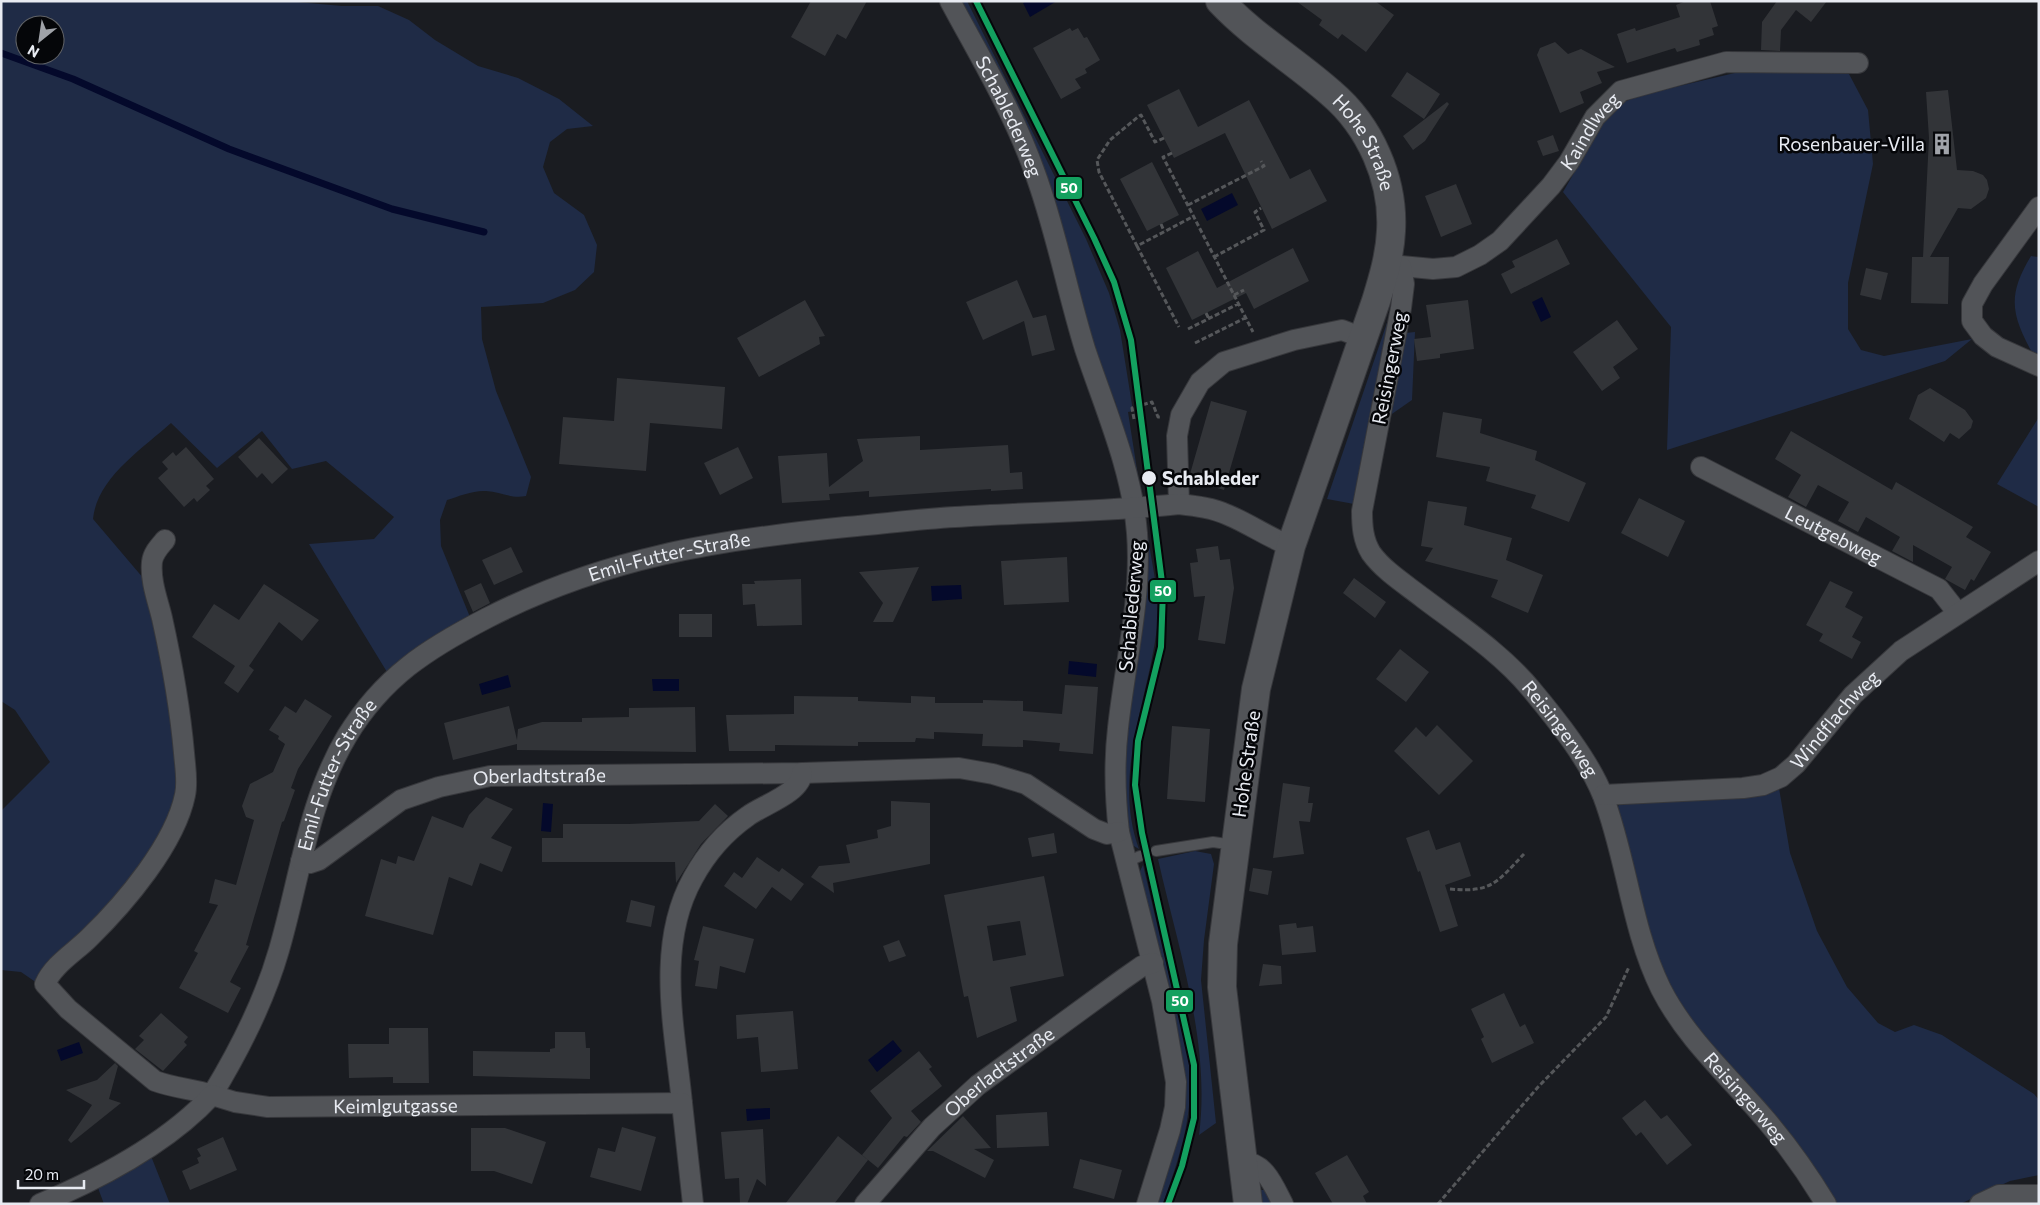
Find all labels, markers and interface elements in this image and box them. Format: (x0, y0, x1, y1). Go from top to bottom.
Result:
north arrow (15, 15, 65, 65)
text: N (24, 42, 42, 62)
street label: Schablederweg (971, 52, 1048, 180)
street label: Kaindlweg (1555, 87, 1624, 174)
street label: Hohe Straße (1328, 89, 1400, 193)
building icon: Rosenbauer-Villa (1929, 131, 1955, 157)
place label: Rosenbauer-Villa (1778, 132, 1925, 155)
line badge: 50 (1055, 176, 1083, 200)
text: 50 (1060, 179, 1078, 196)
street label: Reisingerweg (1366, 310, 1411, 426)
place label: Schableder (1162, 466, 1259, 489)
marker: Schableder (1140, 469, 1158, 487)
street label: Leutgebweg (1782, 500, 1886, 569)
street label: Emil-Futter-Straße (585, 527, 752, 586)
street label: Schablederweg (1113, 540, 1148, 672)
line badge: 50 (1149, 579, 1177, 603)
text: 50 (1154, 582, 1172, 599)
street label: Windflachweg (1785, 665, 1884, 773)
street label: Reisingerweg (1518, 676, 1604, 781)
street label: Emil-Futter-Straße (292, 693, 381, 853)
street label: Hohe Straße (1227, 709, 1264, 819)
street label: Oberladtstraße (471, 763, 606, 790)
line badge: 50 (1165, 989, 1194, 1013)
text: 50 (1171, 992, 1189, 1009)
street label: Oberladtstraße (939, 1022, 1058, 1121)
street label: Reisingerweg (1699, 1047, 1793, 1148)
street label: Keimlgutgasse (333, 1093, 458, 1117)
scale bar (18, 1158, 84, 1190)
text: 20 m (25, 1165, 59, 1183)

